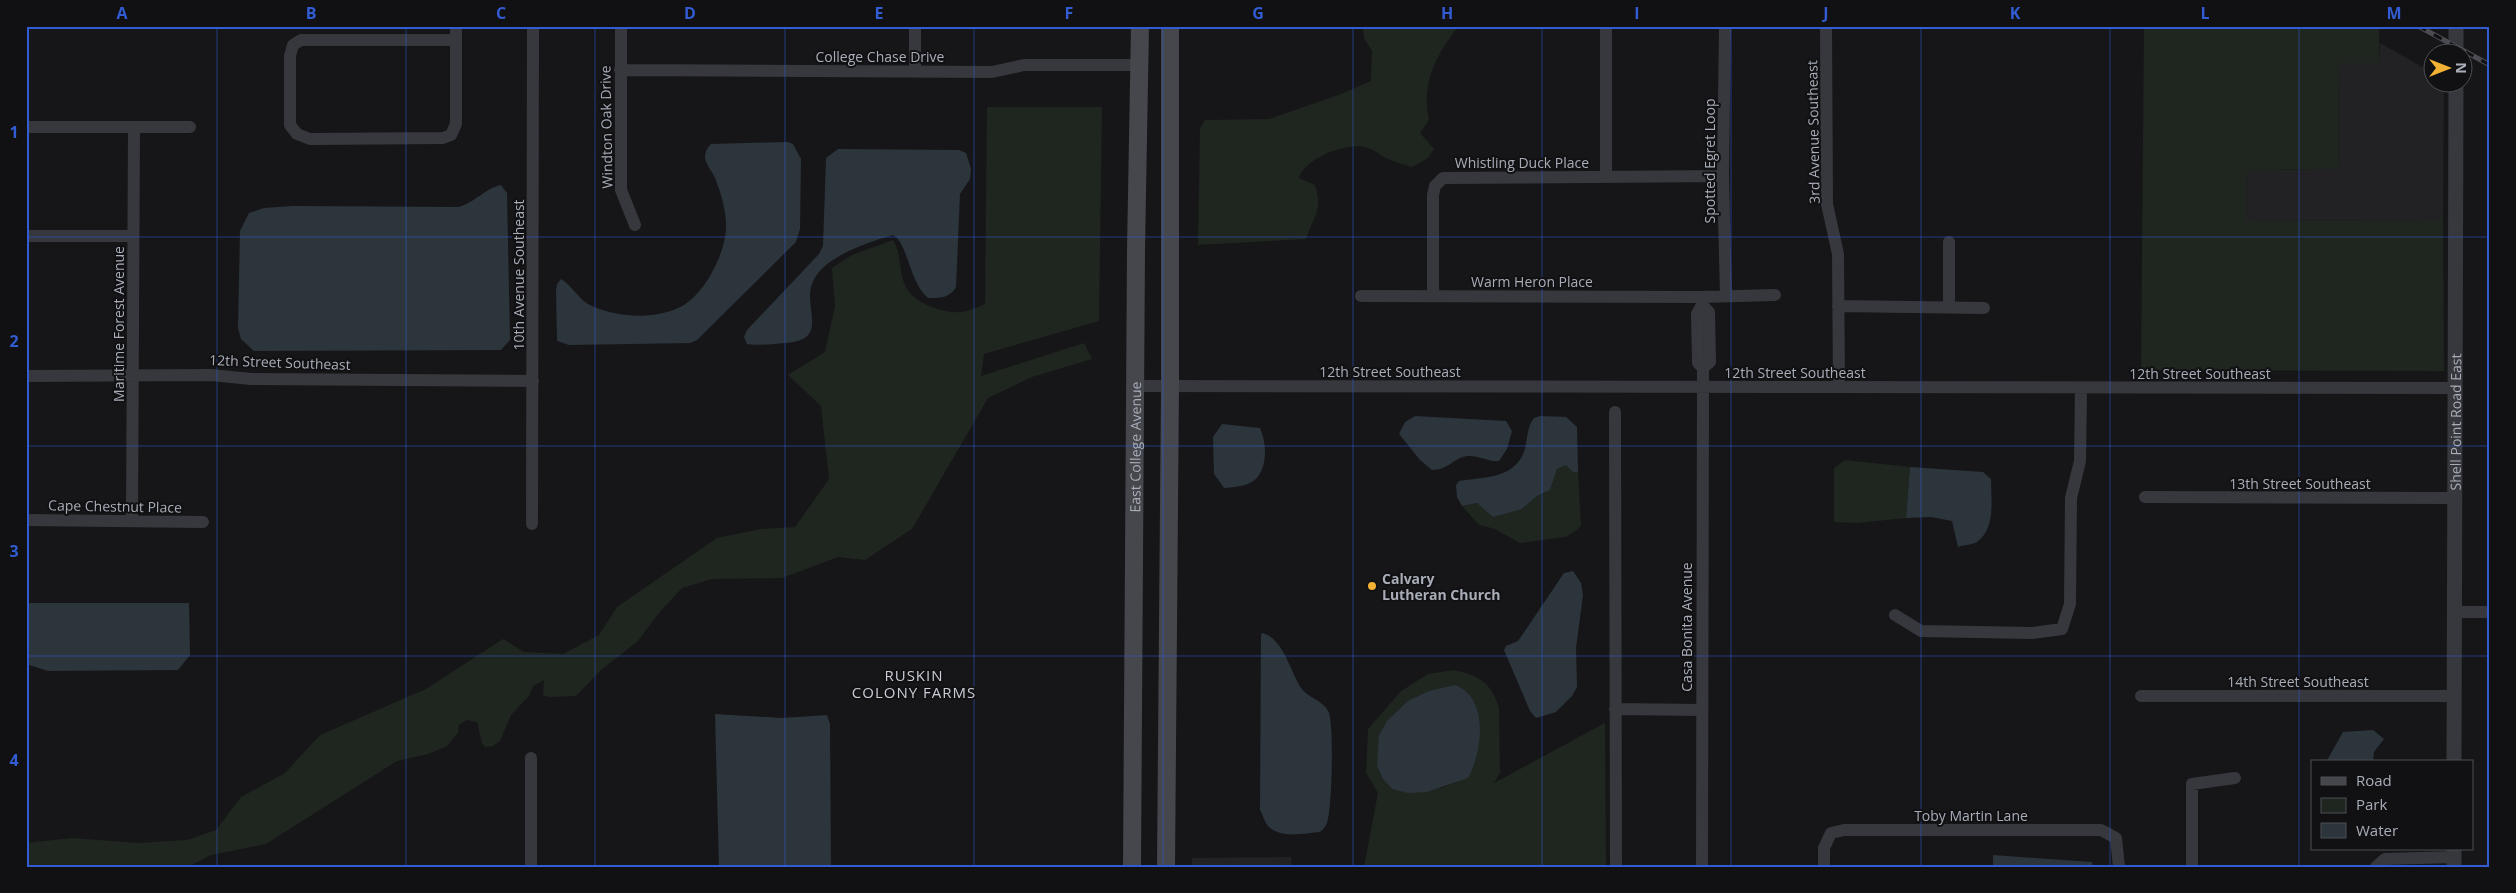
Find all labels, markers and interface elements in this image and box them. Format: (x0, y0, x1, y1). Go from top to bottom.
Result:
text: A (116, 2, 128, 24)
text: B (306, 2, 316, 24)
text: C (496, 2, 506, 24)
text: D (684, 2, 696, 24)
text: E (875, 2, 884, 24)
text: F (1065, 2, 1073, 24)
text: G (1252, 2, 1264, 24)
text: H (1441, 2, 1453, 24)
text: I (1634, 2, 1640, 24)
text: J (1821, 2, 1829, 24)
text: K (2010, 2, 2021, 24)
text: L (2200, 2, 2210, 24)
text: M (2386, 2, 2402, 24)
north arrow (2424, 42, 2474, 92)
street label: College Chase Drive (816, 47, 945, 66)
street label: 3rd Avenue Southeast (1802, 60, 1824, 204)
text: N (2452, 62, 2471, 74)
street label: Windton Oak Drive (595, 65, 617, 189)
street label: Spotted Egret Loop (1700, 98, 1719, 224)
text: 1 (9, 121, 19, 143)
street label: Whistling Duck Place (1455, 153, 1589, 172)
street label: 10th Avenue Southeast (509, 199, 528, 351)
street label: Maritime Forest Avenue (109, 246, 128, 402)
street label: Warm Heron Place (1471, 272, 1593, 291)
text: 2 (9, 330, 19, 352)
street label: 12th Street Southeast (209, 350, 351, 374)
street label: Shell Point Road East (2445, 354, 2465, 490)
street label: 12th Street Southeast (1319, 362, 1461, 381)
street label: 12th Street Southeast (1724, 363, 1866, 382)
street label: 12th Street Southeast (2129, 364, 2271, 383)
street label: East College Avenue (1125, 381, 1145, 513)
street label: 13th Street Southeast (2229, 474, 2371, 493)
street label: Cape Chestnut Place (48, 495, 182, 517)
text: 3 (9, 540, 19, 562)
street label: Casa Bonita Avenue (1677, 562, 1696, 692)
place label: Calvary Lutheran Church (1382, 569, 1500, 604)
marker: Calvary Lutheran Church (1366, 580, 1378, 592)
district label: RUSKIN COLONY FARMS (852, 665, 976, 702)
street label: 14th Street Southeast (2227, 672, 2369, 691)
text: 4 (9, 749, 19, 771)
legend (2311, 760, 2474, 850)
text: Road (2356, 770, 2392, 790)
text: Park (2356, 794, 2387, 814)
street label: Toby Martin Lane (1914, 806, 2028, 825)
text: Water (2356, 820, 2398, 840)

